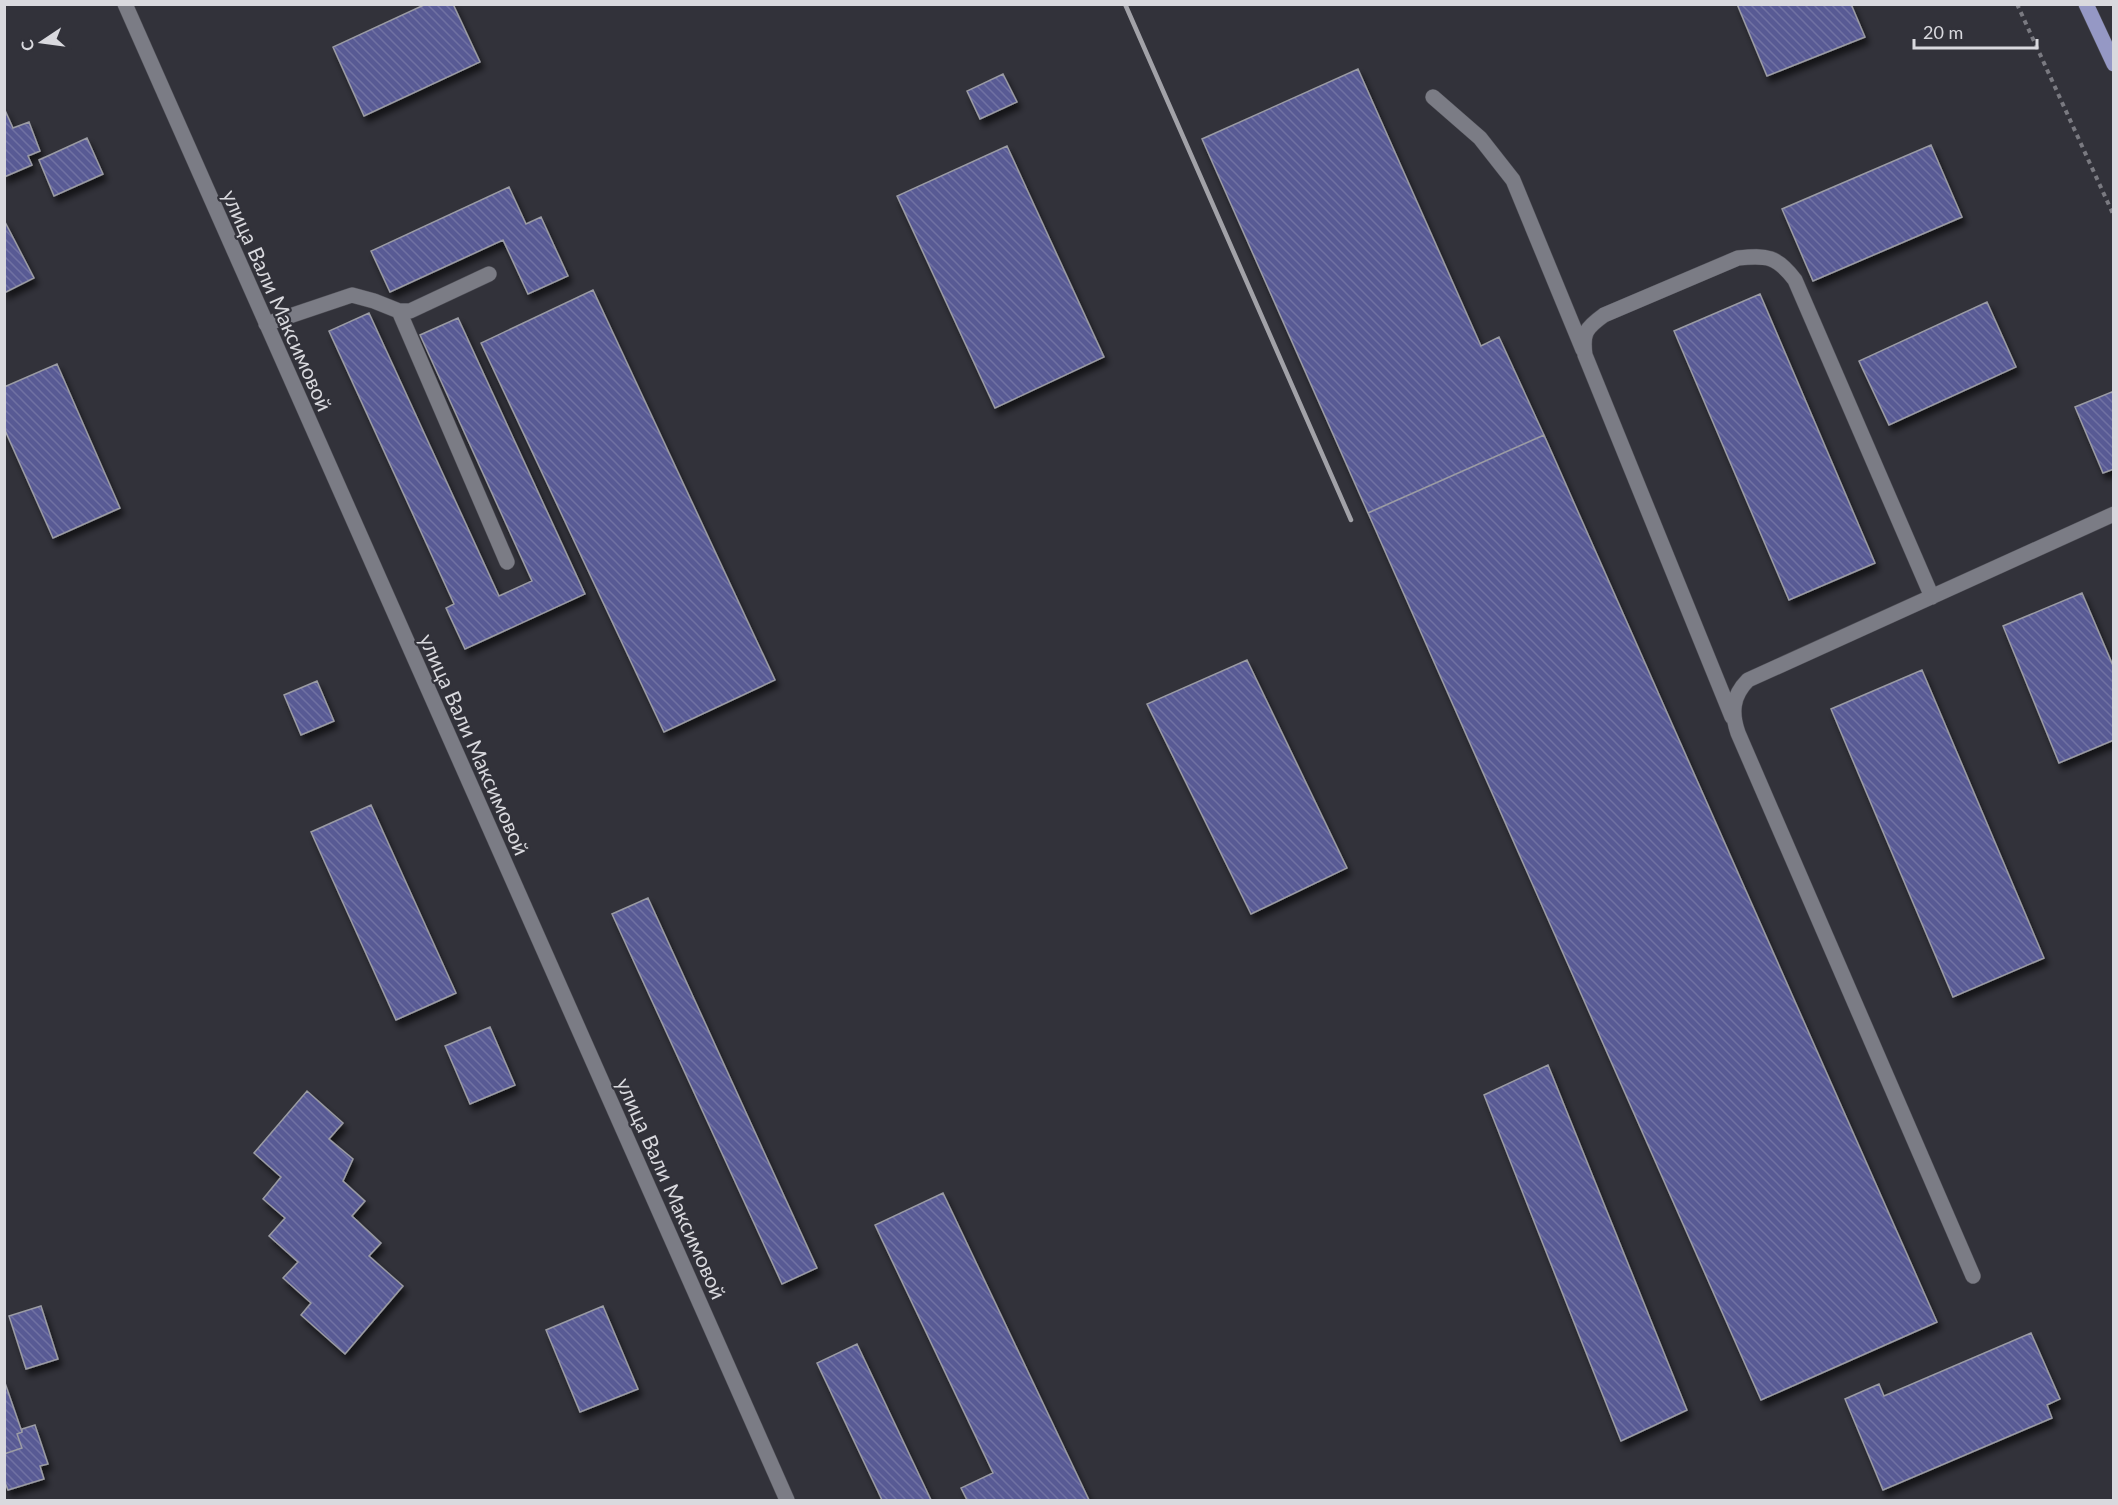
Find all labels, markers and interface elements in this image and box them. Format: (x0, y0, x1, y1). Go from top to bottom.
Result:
north arrow (12, 12, 72, 72)
scale bar (1914, 12, 2037, 50)
text: 20 m (1923, 21, 1963, 43)
text: С (16, 38, 37, 53)
street label: улица Вали Максимовой (218, 185, 338, 415)
street label: улица Вали Максимовой (415, 629, 535, 859)
street label: улица Вали Максимовой (612, 1073, 732, 1303)

